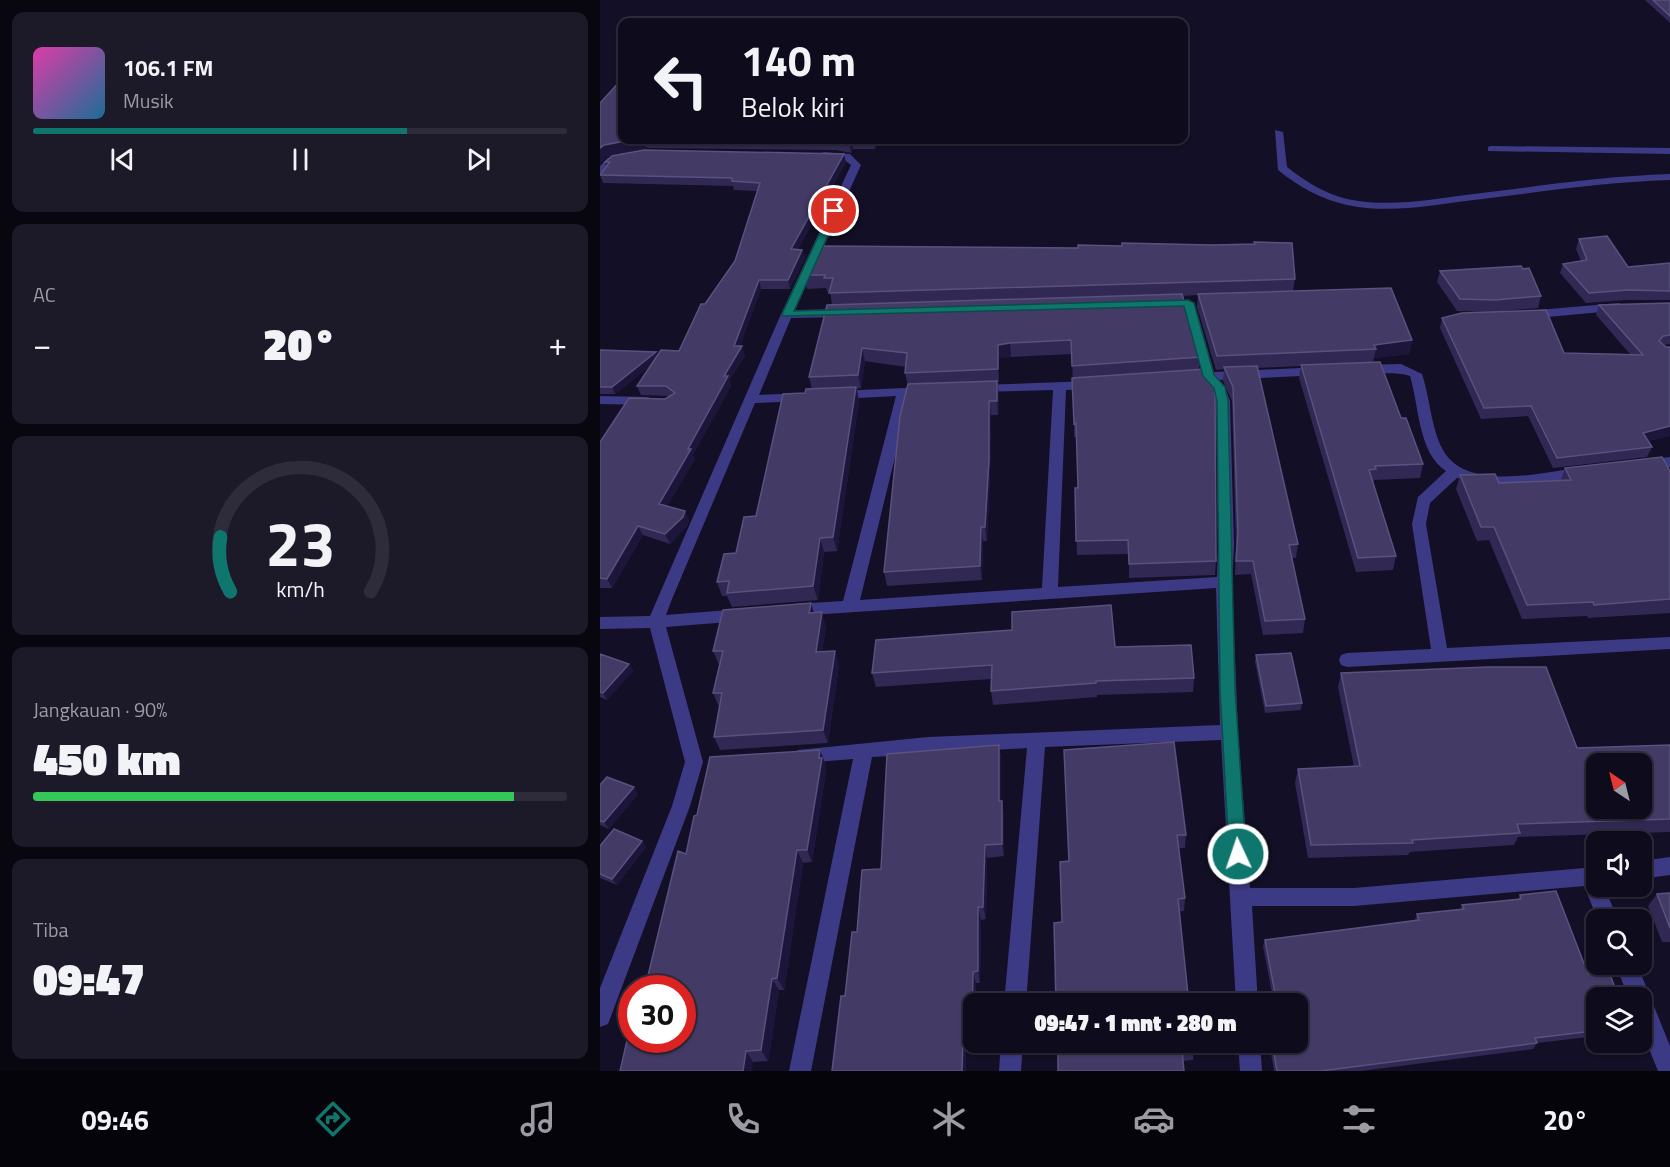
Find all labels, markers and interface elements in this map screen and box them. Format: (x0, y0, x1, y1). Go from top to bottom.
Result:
text: 140 m (741, 28, 856, 92)
icon: left (642, 42, 720, 120)
text: 106.1 FM (123, 51, 213, 85)
text: Musik (123, 85, 174, 116)
text: Belok kiri (741, 86, 845, 127)
icon: previous (106, 143, 139, 176)
icon: pause (284, 143, 317, 176)
icon: next (462, 143, 495, 176)
pin (808, 185, 859, 236)
icon: arrive (817, 194, 850, 227)
text: AC (33, 279, 56, 310)
text: 20° (263, 309, 337, 377)
text: − (33, 319, 51, 369)
text: + (549, 319, 567, 369)
text: 23 (265, 496, 335, 591)
text: km/h (276, 574, 324, 606)
text: Jangkauan · 90% (33, 694, 167, 725)
text: 450 km (33, 724, 181, 792)
north arrow (1586, 753, 1652, 819)
map controls (1586, 753, 1652, 1053)
position arrow (1206, 822, 1270, 886)
button: sound (1586, 831, 1652, 897)
button: search (1586, 909, 1652, 975)
text: Tiba (33, 914, 68, 945)
text: 09:47 (33, 944, 145, 1012)
speed limit sign: 30 (618, 975, 696, 1053)
button: layers (1586, 987, 1652, 1053)
text: 09:47 · 1 mnt · 280 m (1035, 1006, 1236, 1040)
icon: directions (312, 1098, 354, 1140)
icon: music (517, 1098, 559, 1140)
icon: phone (722, 1098, 764, 1140)
icon: climate (928, 1098, 970, 1140)
icon: car (1133, 1098, 1175, 1140)
icon: filters (1338, 1098, 1380, 1140)
text: 09:46 (82, 1099, 149, 1140)
text: 20° (1543, 1099, 1588, 1140)

